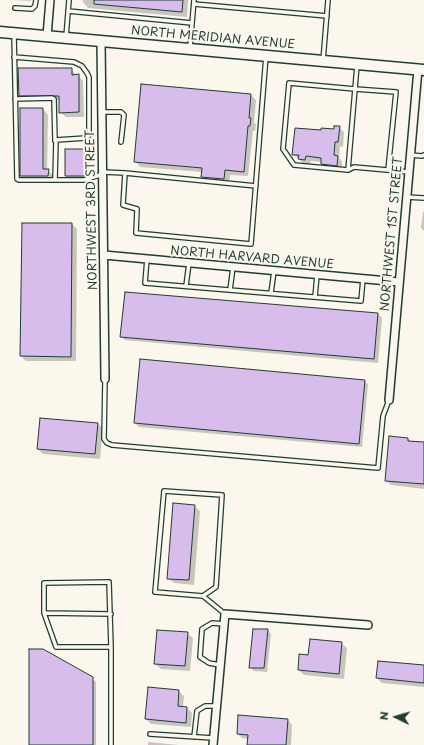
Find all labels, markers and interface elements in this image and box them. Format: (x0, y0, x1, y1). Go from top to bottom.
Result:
street label: NORTH MERIDIAN AVENUE (130, 24, 296, 52)
street label: NORTHWEST 3RD STREET (83, 130, 101, 290)
street label: NORTHWEST 1ST STREET (378, 156, 406, 312)
street label: NORTH HARVARD AVENUE (170, 244, 334, 272)
north arrow (376, 697, 416, 737)
text: N (375, 711, 392, 721)

